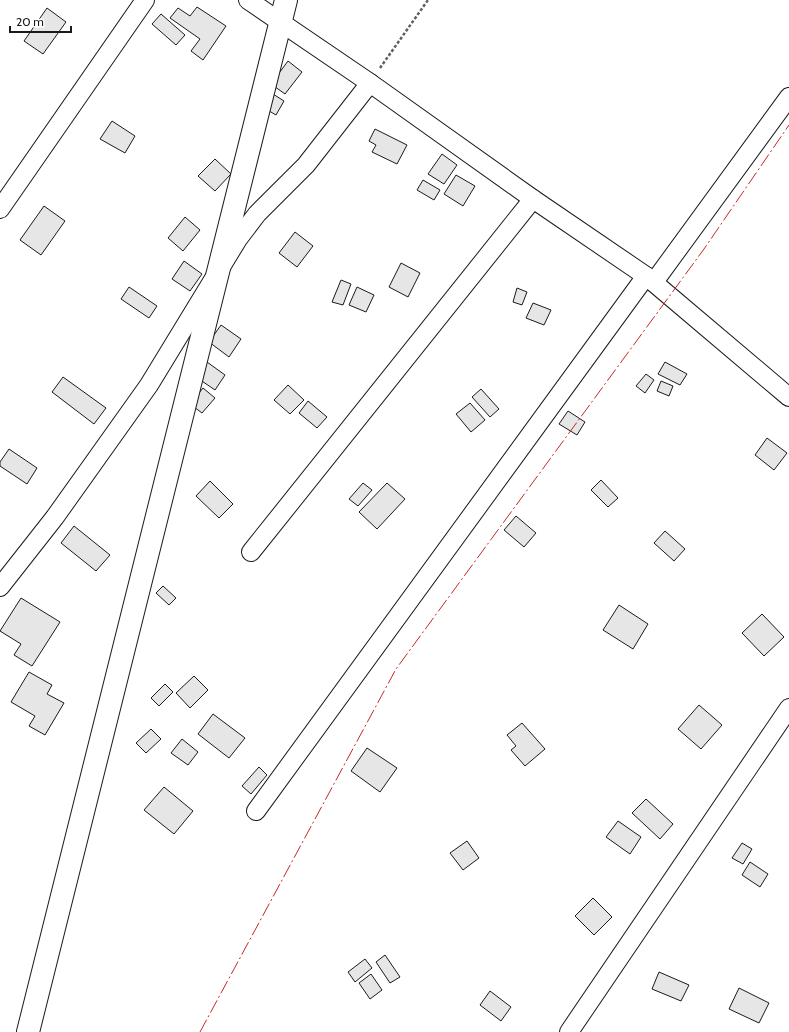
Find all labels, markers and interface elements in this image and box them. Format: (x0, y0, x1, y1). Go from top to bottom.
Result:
scale bar (10, 8, 71, 34)
text: 20 m (16, 14, 44, 29)

